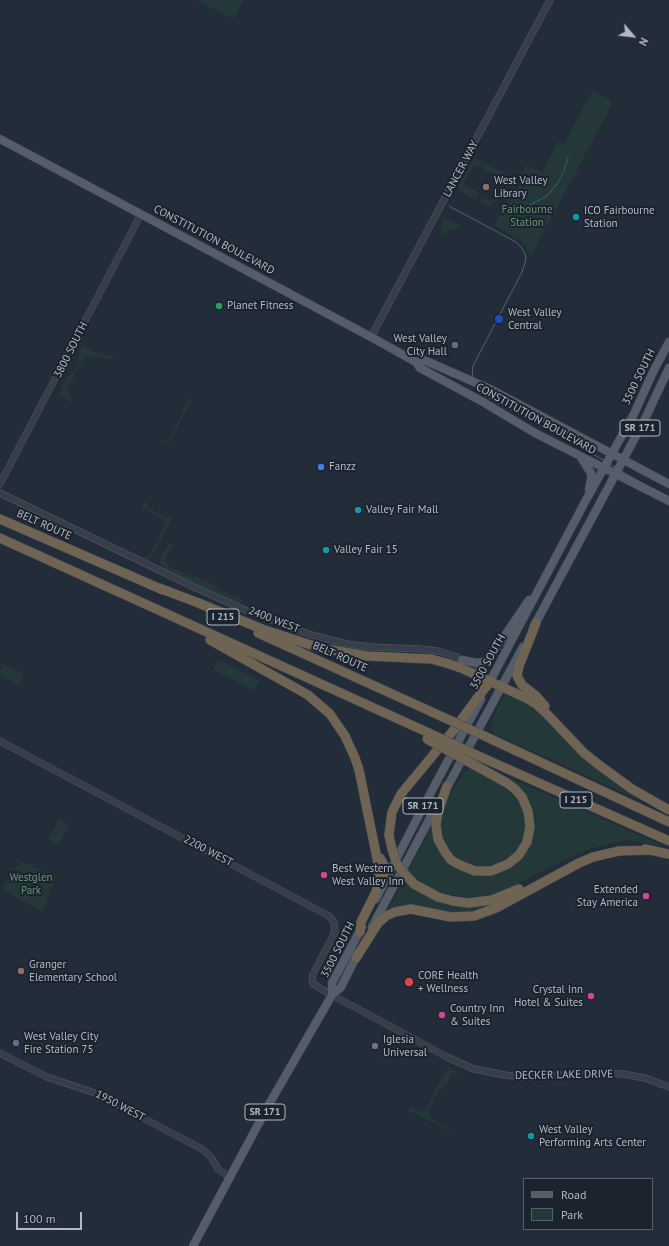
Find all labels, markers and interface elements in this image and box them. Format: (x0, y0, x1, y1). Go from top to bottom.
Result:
north arrow (613, 16, 653, 56)
text: N (636, 35, 651, 48)
street label: LANCER WAY (441, 139, 481, 199)
place label: West Valley Library (494, 174, 548, 200)
marker: West Valley Library (481, 182, 491, 192)
street label: CONSTITUTION BOULEVARD (151, 202, 277, 278)
park label: Fairbourne Station (502, 203, 552, 229)
place label: ICO Fairbourne Station (584, 204, 655, 230)
marker: ICO Fairbourne Station (571, 212, 581, 222)
place label: Planet Fitness (227, 299, 293, 313)
marker: Planet Fitness (214, 301, 224, 311)
place label: West Valley Central (508, 306, 562, 332)
marker: West Valley Central (493, 313, 505, 325)
street label: 3800 SOUTH (51, 320, 91, 380)
place label: West Valley City Hall (393, 332, 447, 358)
marker: West Valley City Hall (450, 340, 460, 350)
street label: 3500 SOUTH (620, 347, 658, 407)
street label: CONSTITUTION BOULEVARD (474, 380, 598, 458)
road number: SR 171 (620, 420, 660, 436)
place label: Fanzz (329, 460, 356, 474)
marker: Fanzz (316, 462, 326, 472)
place label: Valley Fair Mall (366, 503, 438, 517)
marker: Valley Fair Mall (353, 505, 363, 515)
street label: BELT ROUTE (15, 507, 73, 543)
place label: Valley Fair 15 (334, 543, 398, 557)
marker: Valley Fair 15 (321, 545, 331, 555)
street label: 2400 WEST (246, 604, 302, 636)
road number: I 215 (207, 609, 239, 625)
street label: 3500 SOUTH (467, 632, 509, 692)
street label: BELT ROUTE (311, 639, 369, 675)
road number: I 215 (560, 792, 592, 808)
road number: SR 171 (403, 798, 443, 814)
street label: 2200 WEST (181, 833, 235, 869)
place label: Best Western West Valley Inn (332, 862, 404, 888)
marker: Best Western West Valley Inn (319, 870, 329, 880)
park label: Westglen Park (9, 871, 53, 897)
place label: Extended Stay America (577, 883, 638, 909)
marker: Extended Stay America (641, 891, 651, 901)
street label: 3500 SOUTH (318, 920, 358, 980)
place label: Granger Elementary School (29, 958, 117, 984)
marker: Granger Elementary School (16, 966, 26, 976)
place label: CORE Health + Wellness (418, 969, 478, 995)
marker: CORE Health + Wellness (403, 976, 415, 988)
place label: Crystal Inn Hotel & Suites (514, 983, 583, 1009)
marker: Crystal Inn Hotel & Suites (586, 991, 596, 1001)
place label: Country Inn & Suites (450, 1002, 505, 1028)
marker: Country Inn & Suites (437, 1010, 447, 1020)
place label: West Valley City Fire Station 75 (24, 1030, 99, 1056)
place label: Iglesia Universal (383, 1033, 427, 1059)
marker: West Valley City Fire Station 75 (11, 1038, 21, 1048)
marker: Iglesia Universal (370, 1041, 380, 1051)
street label: DECKER LAKE DRIVE (515, 1068, 613, 1082)
street label: 1950 WEST (93, 1088, 147, 1124)
road number: SR 171 (245, 1104, 285, 1120)
place label: West Valley Performing Arts Center (539, 1123, 646, 1149)
marker: West Valley Performing Arts Center (526, 1131, 536, 1141)
legend (523, 1178, 653, 1230)
text: Road (561, 1187, 586, 1202)
scale bar (18, 1204, 84, 1230)
text: Park (561, 1207, 583, 1222)
text: 100 m (23, 1211, 56, 1226)

